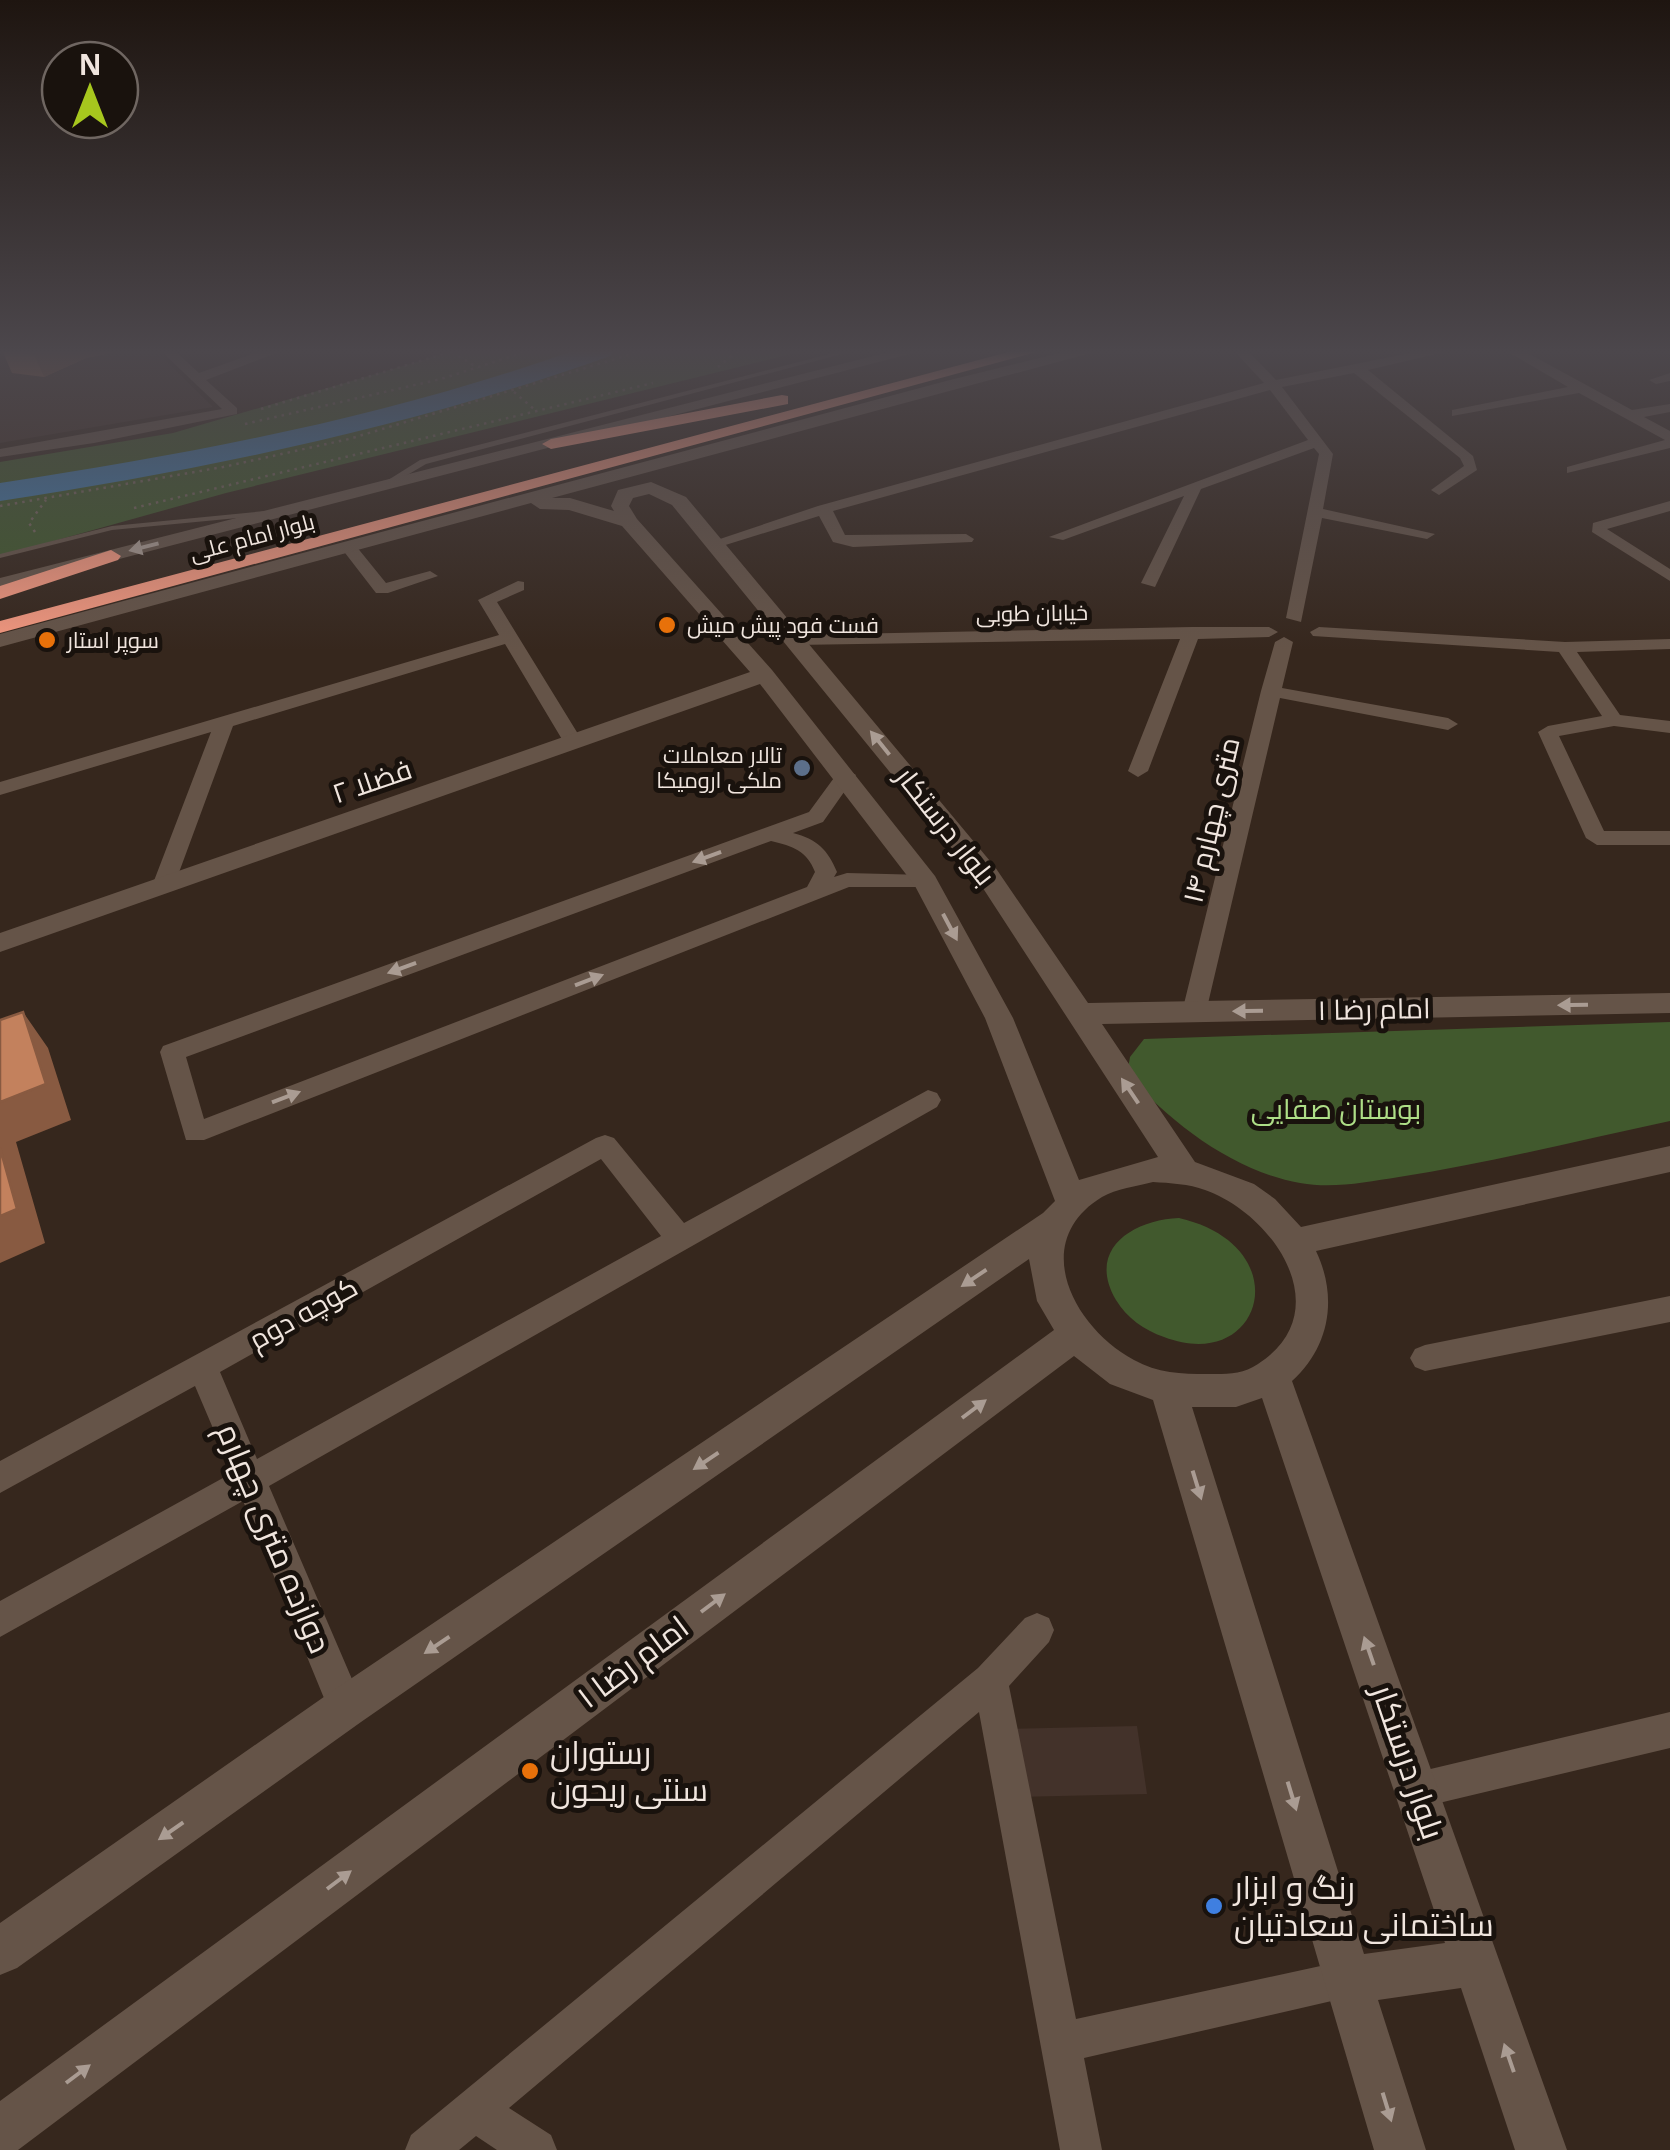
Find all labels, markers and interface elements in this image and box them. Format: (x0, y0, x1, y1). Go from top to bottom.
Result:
north arrow (40, 40, 140, 140)
text: N (79, 45, 101, 83)
street label: بلوار امام علی (186, 505, 318, 569)
one-way arrow (128, 540, 159, 556)
street label: خیابان طوبی (976, 596, 1088, 628)
place label: فست فود پیش میش (687, 609, 879, 640)
marker: فست فود پیش میش (656, 614, 678, 636)
place label: سوپر استار (65, 624, 159, 655)
marker: سوپر استار (36, 629, 58, 651)
one-way arrow (869, 730, 891, 755)
street label: ۱۴ متری چهارم (1173, 733, 1249, 907)
place label: تالار معاملات ملکی ارومیکا (656, 739, 782, 794)
street label: فضلا ۲ (327, 749, 416, 811)
marker: تالار معاملات ملکی ارومیکا (791, 757, 813, 779)
street label: بلوار درستکار (887, 757, 1005, 893)
one-way arrow (692, 850, 722, 865)
one-way arrow (941, 912, 958, 941)
one-way arrow (386, 961, 416, 976)
one-way arrow (575, 972, 605, 987)
street label: امام رضا ۱ (1317, 988, 1431, 1030)
one-way arrow (1556, 997, 1588, 1013)
one-way arrow (1231, 1003, 1263, 1019)
one-way arrow (1121, 1078, 1140, 1105)
one-way arrow (272, 1089, 302, 1105)
park label: بوستان صفایی (1251, 1089, 1421, 1127)
street label: کوچه دوم (241, 1267, 365, 1359)
one-way arrow (961, 1268, 988, 1287)
one-way arrow (961, 1400, 987, 1420)
street label: دوازده متری چهارم (206, 1416, 343, 1660)
one-way arrow (692, 1451, 719, 1470)
one-way arrow (1190, 1470, 1205, 1500)
one-way arrow (700, 1594, 726, 1613)
street label: امام رضا ۱ (568, 1605, 698, 1718)
one-way arrow (424, 1635, 451, 1653)
one-way arrow (1361, 1636, 1376, 1666)
street label: بلوار درستکار (1362, 1677, 1456, 1845)
place label: رستوران سنتی ریحون (550, 1730, 708, 1810)
marker: رستوران سنتی ریحون (519, 1760, 541, 1782)
one-way arrow (1285, 1781, 1300, 1811)
one-way arrow (158, 1820, 184, 1840)
place label: رنگ و ابزار ساختمانی سعادتیان (1232, 1865, 1494, 1945)
one-way arrow (326, 1871, 352, 1890)
marker: رنگ و ابزار ساختمانی سعادتیان (1203, 1895, 1225, 1917)
one-way arrow (1501, 2042, 1516, 2072)
one-way arrow (65, 2064, 91, 2084)
one-way arrow (1380, 2092, 1395, 2122)

